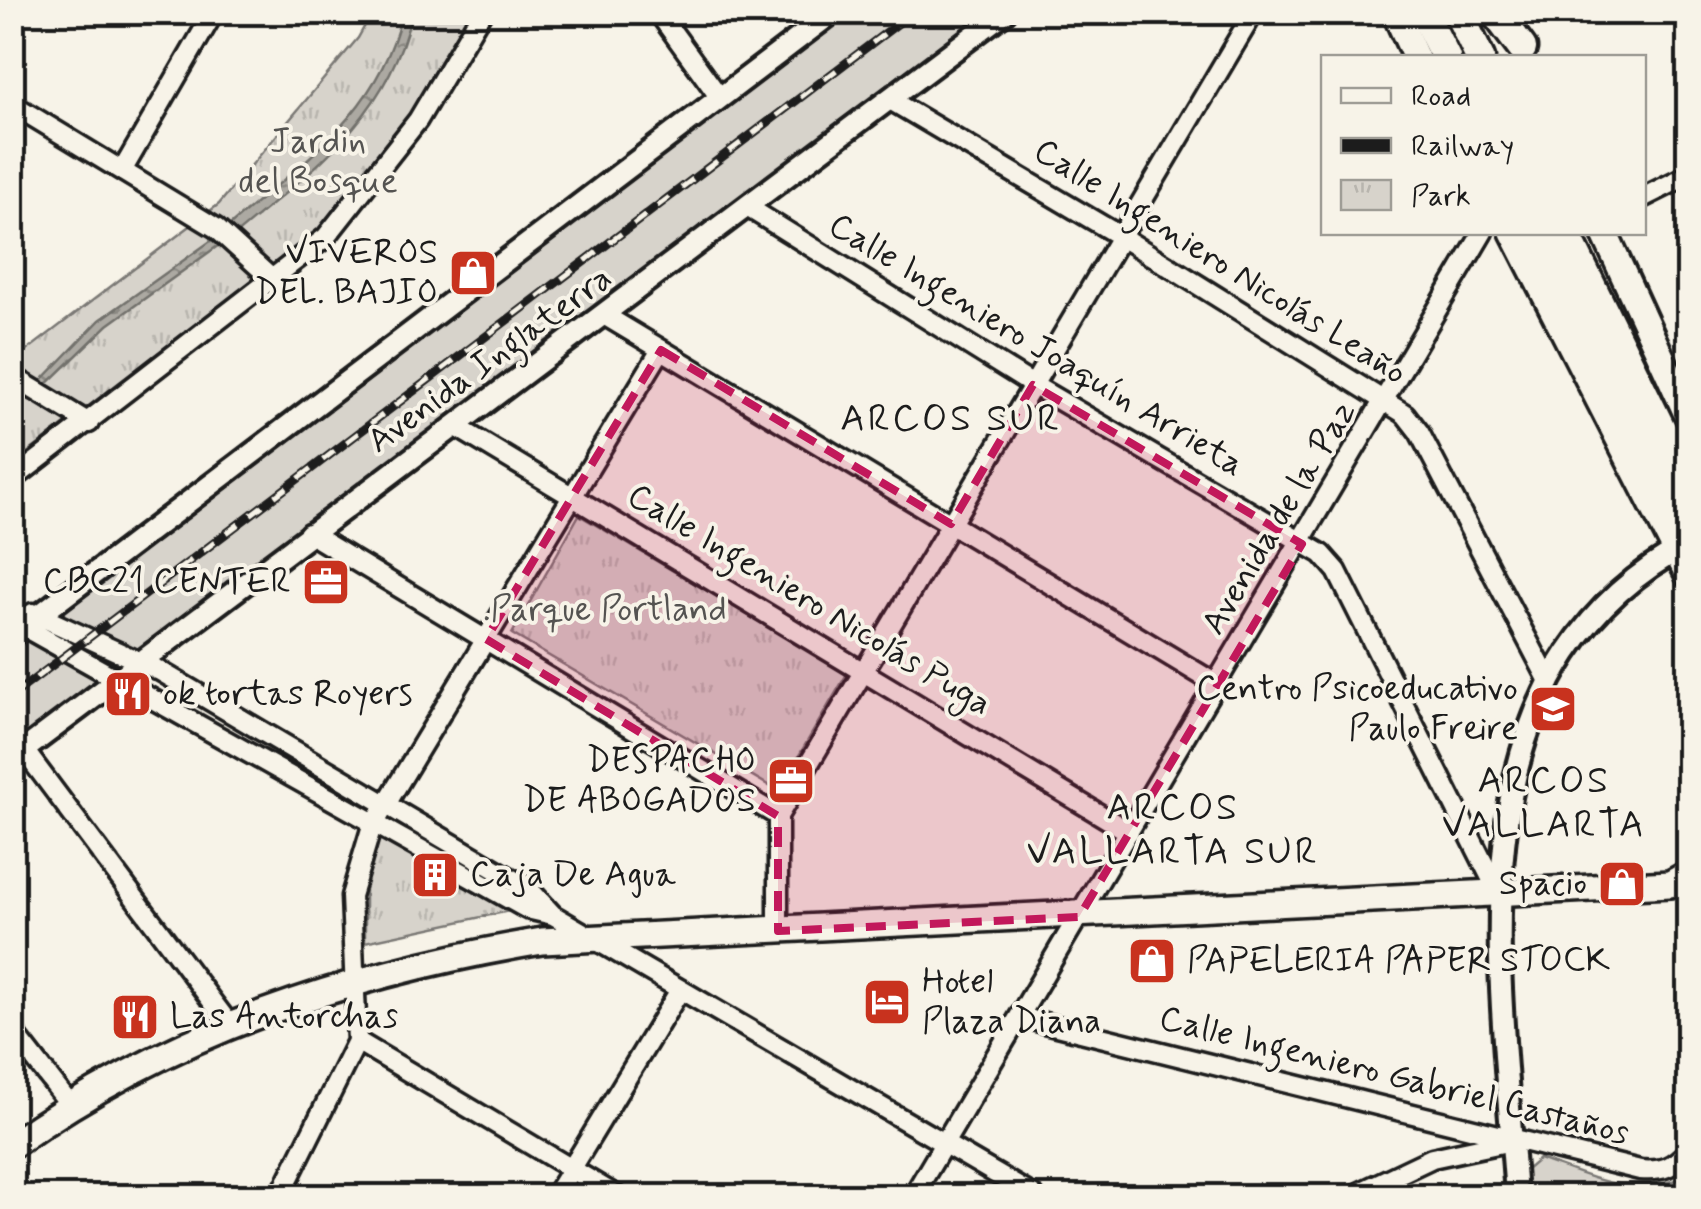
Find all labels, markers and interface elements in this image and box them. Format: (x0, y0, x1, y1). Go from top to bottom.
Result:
legend (1321, 55, 1646, 235)
text: Road (1411, 77, 1471, 116)
park label: Jardin del Bosque (238, 119, 398, 205)
text: Railway (1411, 127, 1514, 166)
street label: Calle Ingeniero Nicolás Leaño (1023, 128, 1415, 399)
text: Park (1411, 177, 1471, 216)
street label: Calle Ingeniero Joaquín Arrieta (818, 202, 1252, 491)
place label: VIVEROS DEL. BAJIO (254, 230, 438, 316)
shop icon: VIVEROS DEL. BAJIO (447, 247, 499, 299)
street label: Avenida Inglaterra (358, 256, 624, 468)
street label: Avenida de la Paz (1191, 392, 1367, 644)
district label: ARCOS SUR (840, 395, 1062, 444)
street label: Calle Ingeniero Nicolás Puga (616, 473, 1000, 731)
office icon: CBC21 CENTER (300, 556, 352, 608)
place label: CBC21 CENTER (43, 559, 291, 605)
park label: .Parque Portland (483, 587, 727, 633)
place label: Centro Psicoeducativo Paulo Freire (1196, 666, 1518, 752)
restaurant icon: ok tortas Royers (102, 668, 154, 720)
place label: ok tortas Royers (163, 671, 413, 717)
school or university icon: Centro Psicoeducativo Paulo Freire (1527, 683, 1579, 735)
place label: DESPACHO DE ABOGADOS (522, 738, 756, 824)
office icon: DESPACHO DE ABOGADOS (765, 755, 817, 807)
district label: ARCOS VALLARTA (1442, 757, 1646, 850)
district label: ARCOS VALLARTA SUR (1027, 784, 1319, 877)
building icon: Caja De Agua (409, 849, 461, 901)
place label: Caja De Agua (470, 852, 677, 898)
shop icon: Spacio (1596, 858, 1648, 910)
place label: Spacio (1499, 861, 1587, 907)
shop icon: PAPELERIA PAPER STOCK (1126, 935, 1178, 987)
place label: PAPELERIA PAPER STOCK (1187, 938, 1610, 984)
place label: Hotel Plaza Diana (922, 959, 1101, 1045)
hotel icon: Hotel Plaza Diana (861, 976, 913, 1028)
restaurant icon: Las Antorchas (109, 991, 161, 1043)
place label: Las Antorchas (170, 994, 398, 1040)
street label: Calle Ingeniero Gabriel Castaños (1153, 995, 1634, 1161)

